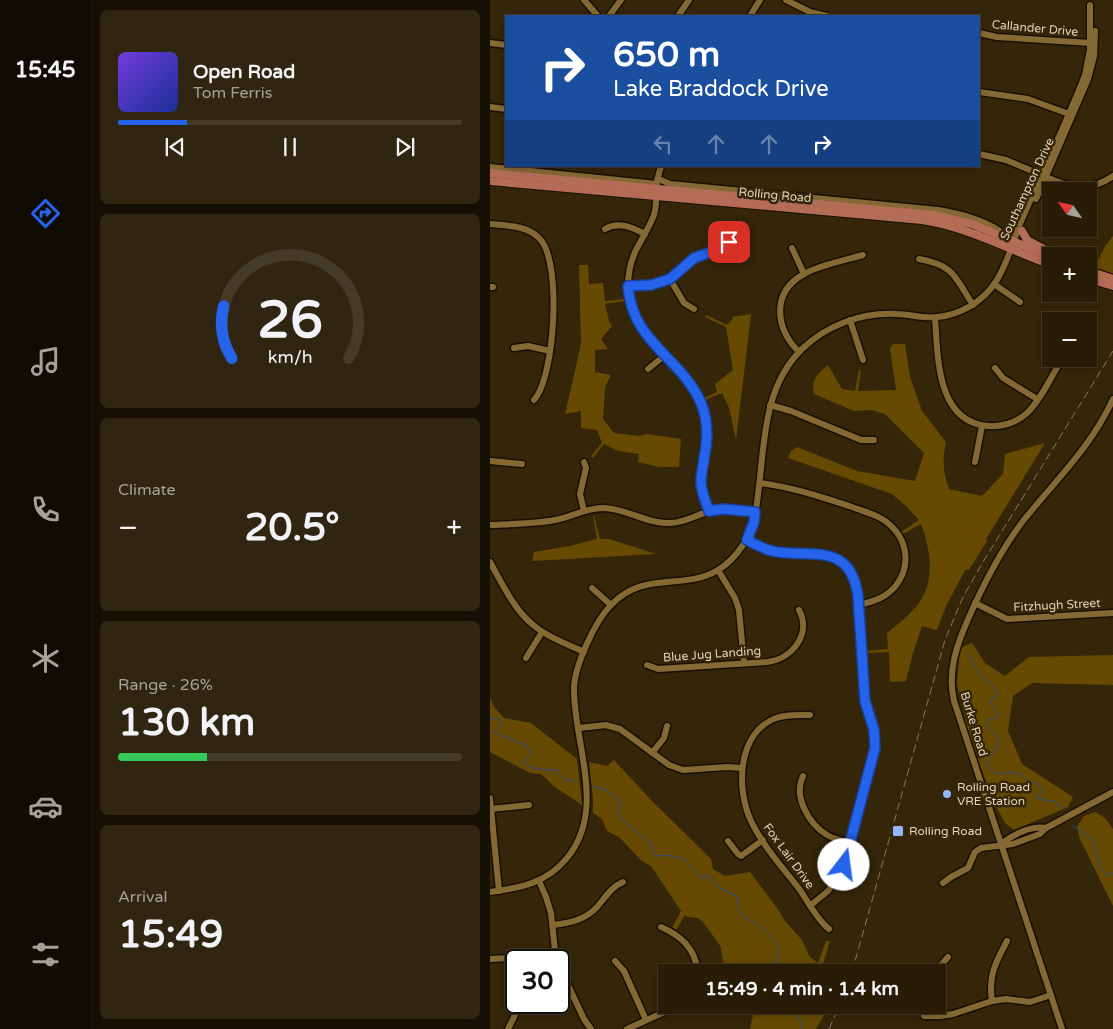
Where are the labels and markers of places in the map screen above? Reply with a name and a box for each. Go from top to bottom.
pin [708,221,750,263]
place label: Rolling Road VRE Station [957,780,1030,808]
marker: Rolling Road VRE Station [941,788,953,800]
marker: Rolling Road [891,824,905,838]
place label: Rolling Road [909,824,982,838]

